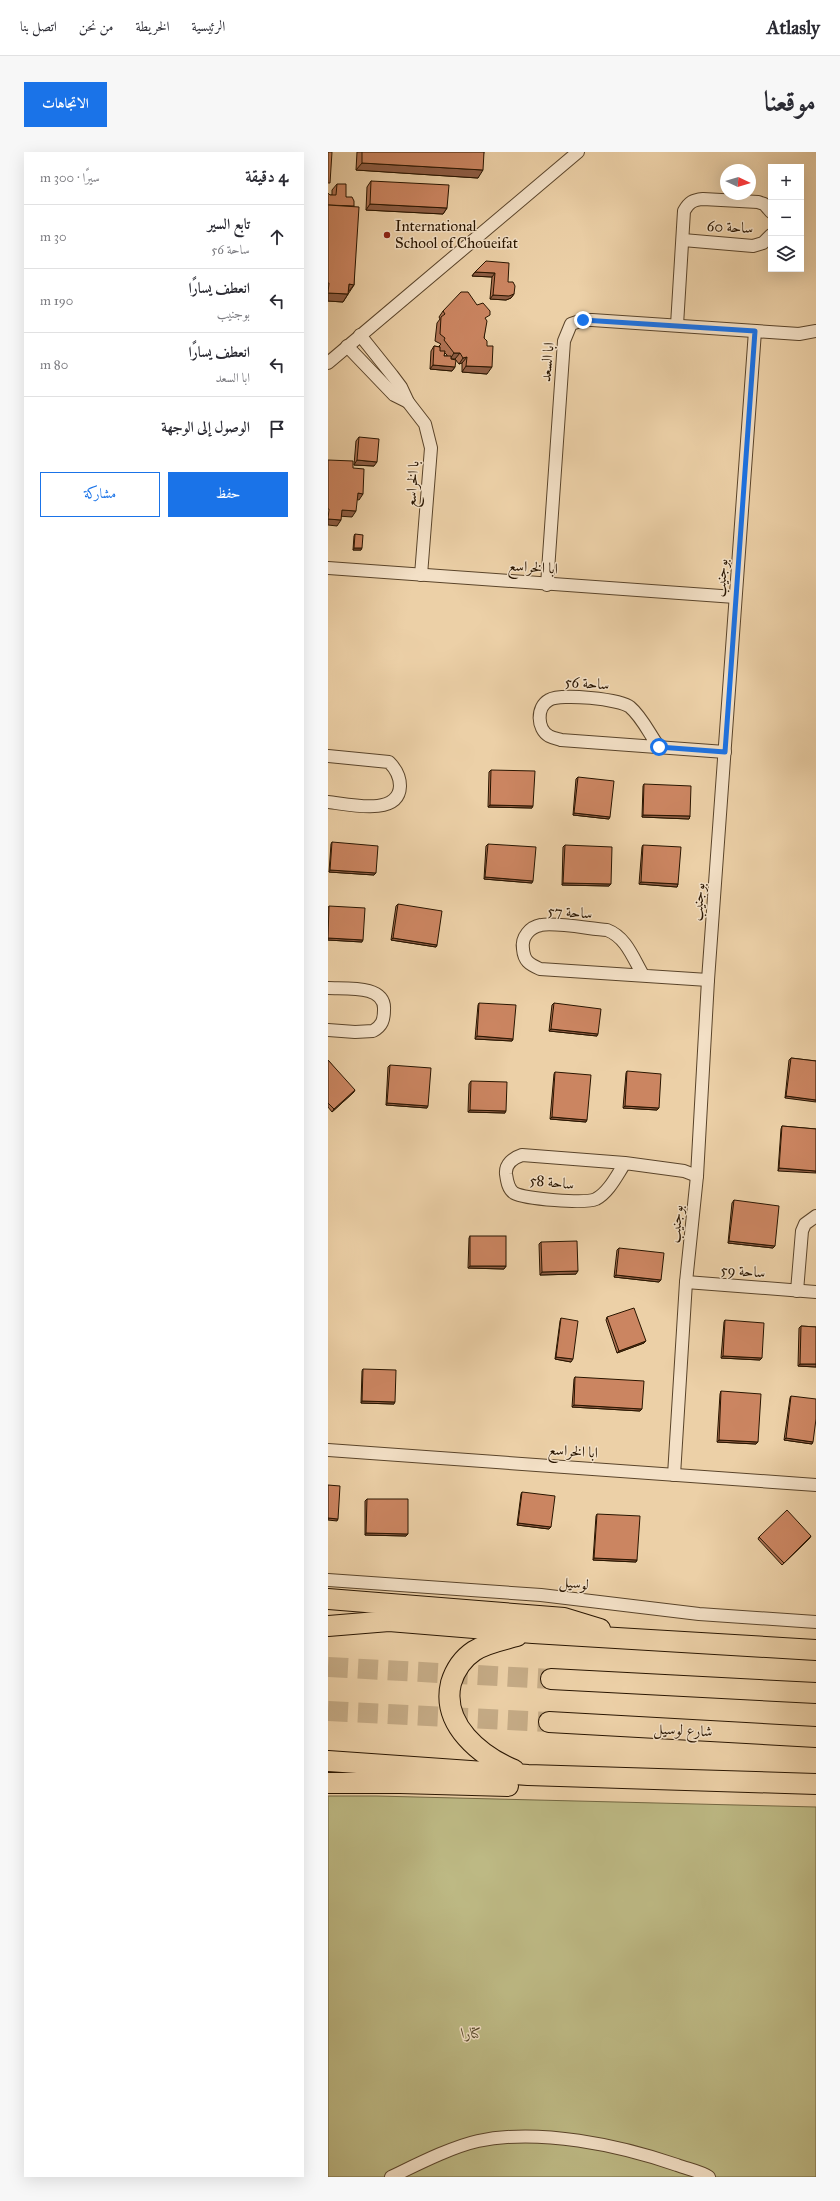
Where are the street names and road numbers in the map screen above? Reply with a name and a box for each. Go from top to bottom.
street label: ساحة 60 [706,217,754,237]
street label: ابا السعد [536,341,558,383]
street label: با الخراسع [401,460,428,508]
street label: ابا الخراسع [507,556,558,583]
street label: بوجنيب [711,558,732,598]
street label: ساحة 56 [564,672,610,694]
street label: بوجنيب [688,882,709,922]
street label: ساحة 57 [547,901,593,923]
street label: ساحة 58 [529,1171,575,1193]
street label: بوجنيب [665,1204,688,1244]
street label: ساحة 59 [720,1260,766,1282]
street label: ابا الخراسع [547,1440,598,1467]
street label: لوسيل [558,1572,590,1596]
street label: شارع لوسيل [653,1719,713,1745]

